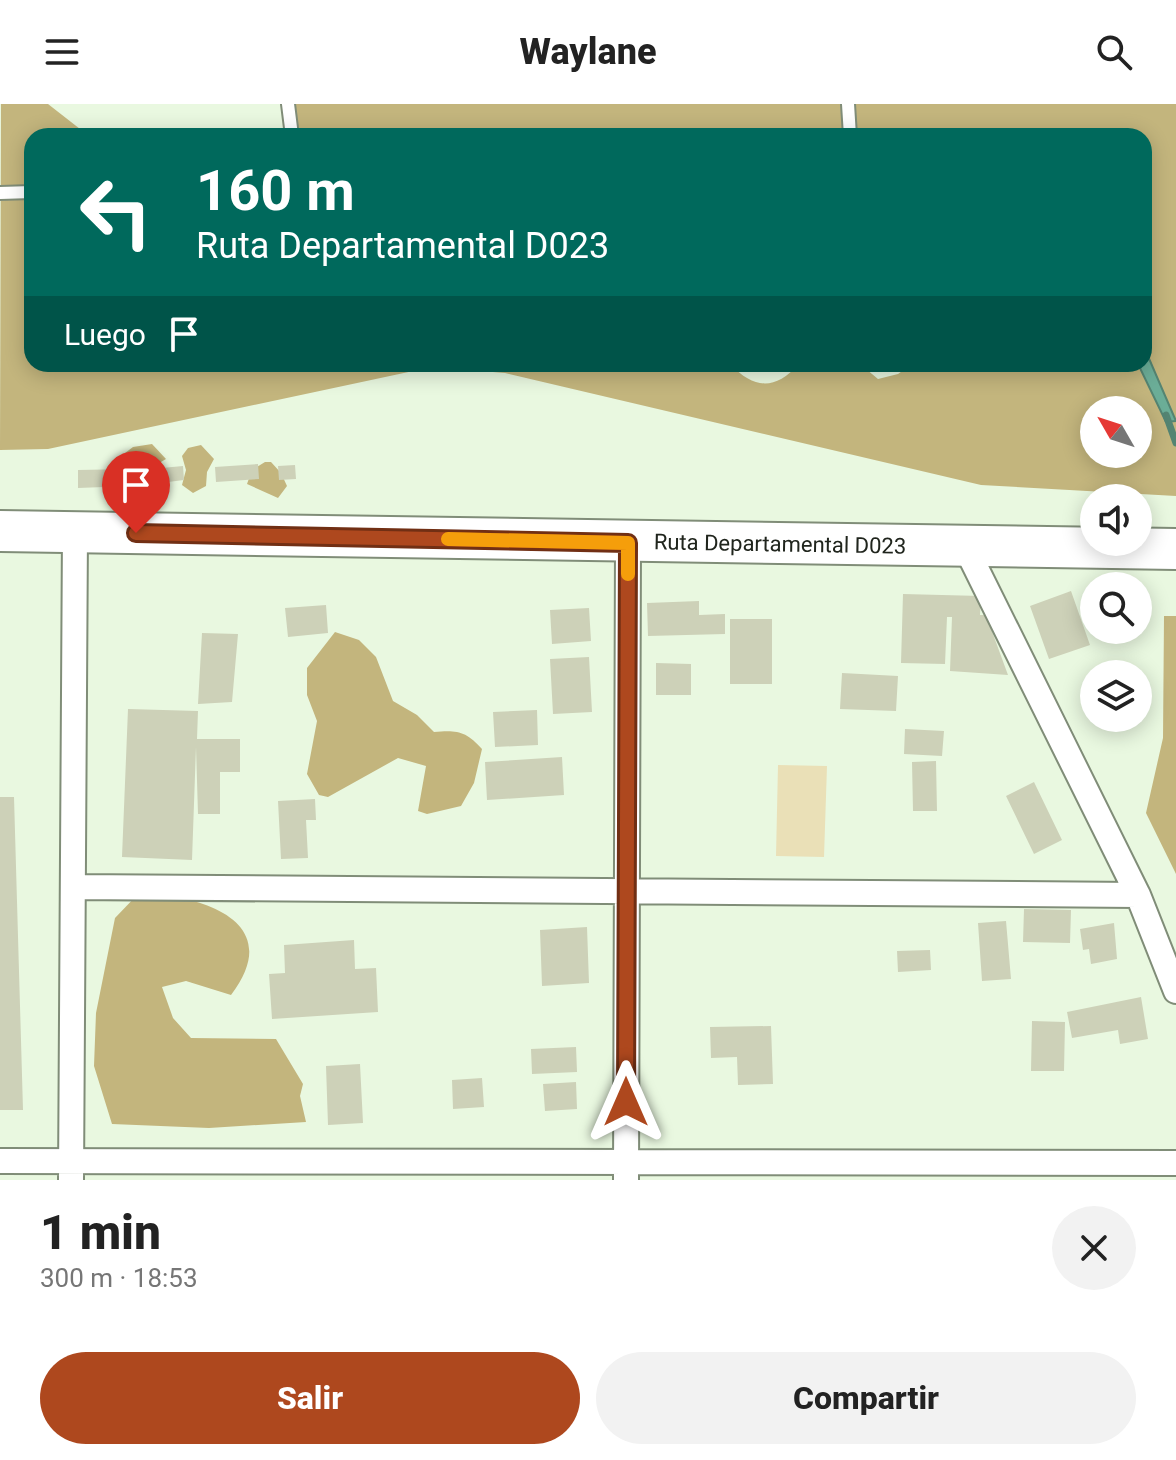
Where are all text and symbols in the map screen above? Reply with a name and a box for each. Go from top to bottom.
icon: menu [40,30,84,74]
icon: search [1092,30,1136,74]
text: Waylane [520,31,656,73]
text: 160 m [196,158,355,224]
icon: left [64,160,168,264]
text: Ruta Departamental D023 [196,225,609,267]
icon: arrive [162,312,206,356]
text: Luego [64,317,146,352]
north arrow [1080,396,1152,468]
map controls [1080,396,1152,732]
pin [102,451,170,533]
icon: arrive [114,463,158,507]
button: sound [1080,484,1152,556]
street label: Ruta Departamental D023 [654,529,906,559]
button: search [1080,572,1152,644]
button: layers [1080,660,1152,732]
position arrow [584,1060,668,1144]
text: 1 min [40,1204,161,1261]
button: close [1052,1206,1136,1290]
text: 300 m · 18:53 [40,1263,198,1293]
button: Salir [40,1352,580,1444]
button: Compartir [596,1352,1136,1444]

